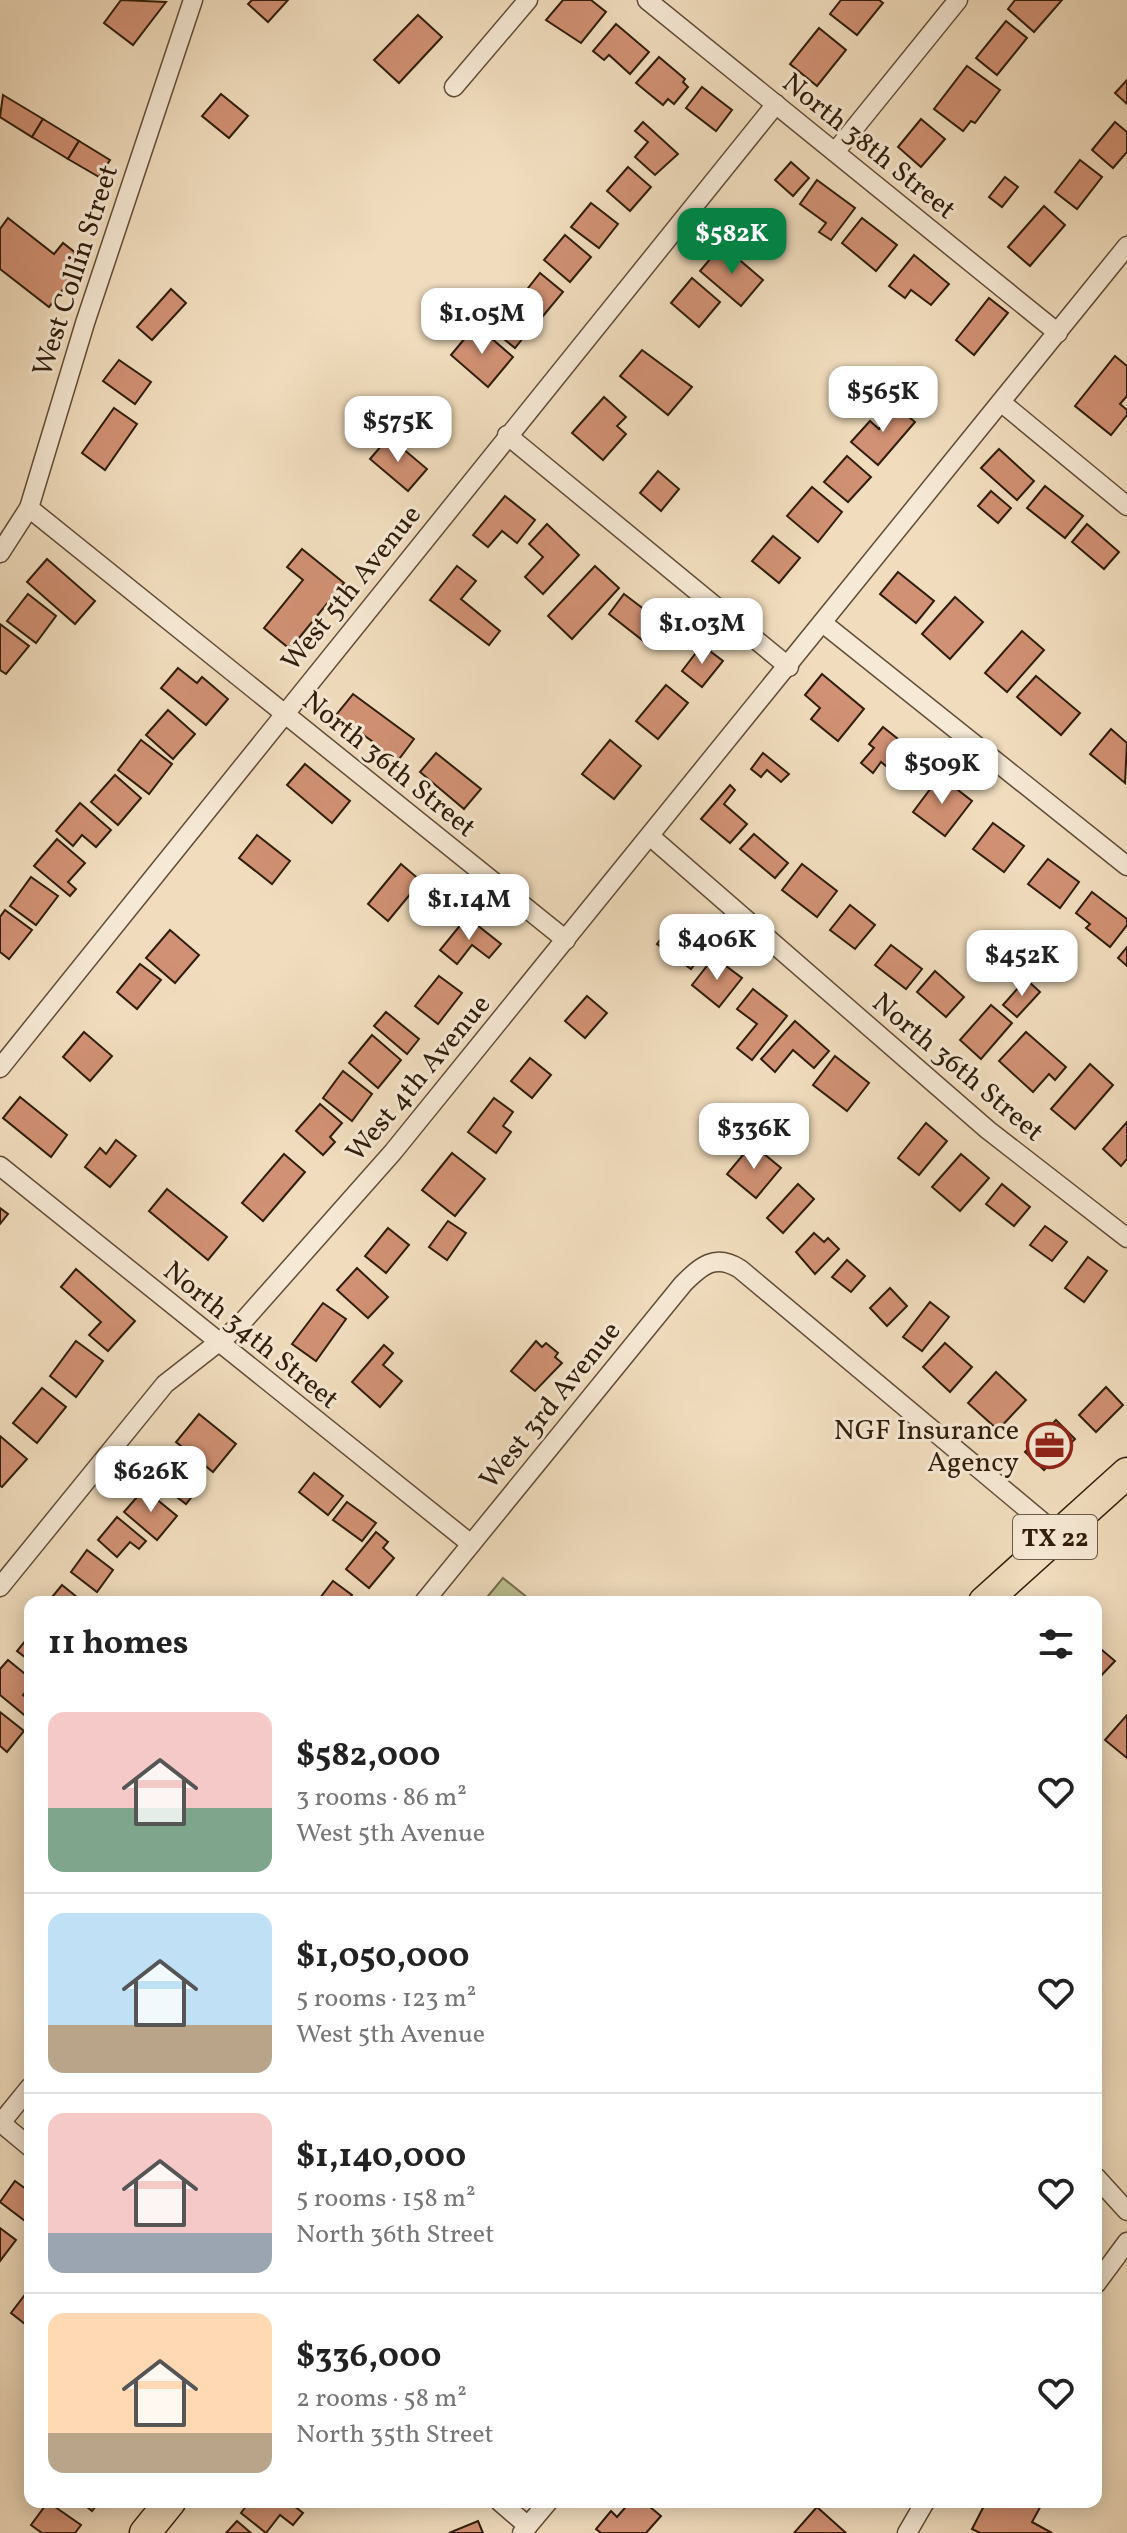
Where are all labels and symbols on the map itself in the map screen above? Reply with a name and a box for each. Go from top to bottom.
street label: North 38th Street [773,65,964,229]
street label: West Collin Street [24,160,129,382]
pin: $582K [676,208,788,276]
pin: $1.05M [417,288,547,356]
pin: $565K [827,366,939,434]
pin: $575K [342,396,454,464]
street label: West 5th Avenue [273,497,431,680]
pin: $1.03M [637,598,767,666]
street label: North 36th Street [293,683,484,847]
pin: $509K [886,738,998,806]
pin: $1.14M [404,874,534,942]
pin: $406K [661,914,773,982]
pin: $452K [966,930,1078,998]
street label: North 36th Street [863,984,1052,1151]
street label: West 4th Avenue [337,987,500,1170]
pin: $336K [698,1103,810,1171]
street label: North 34th Street [154,1253,347,1419]
street label: West 3rd Avenue [471,1313,631,1498]
place label: NGF Insurance Agency [834,1412,1019,1483]
office icon: NGF Insurance Agency [1026,1421,1074,1469]
pin: $626K [95,1446,207,1514]
road number: TX 22 [1013,1515,1097,1559]

